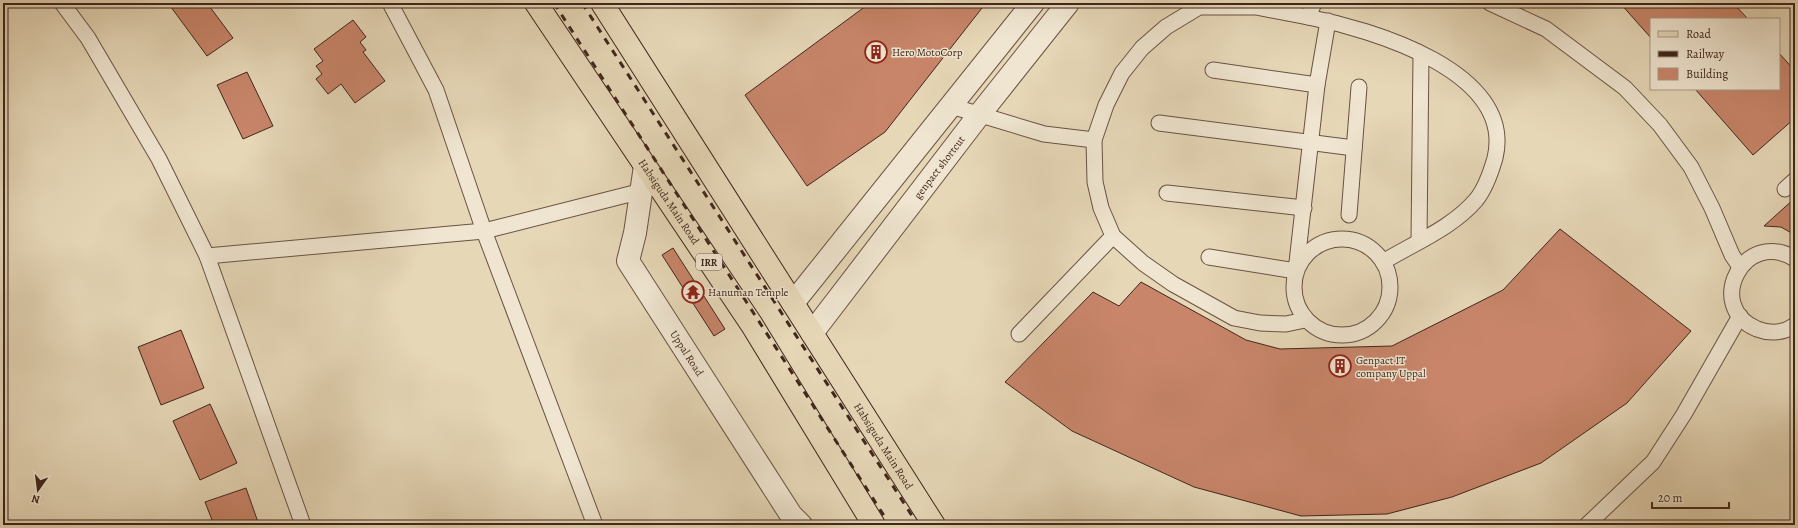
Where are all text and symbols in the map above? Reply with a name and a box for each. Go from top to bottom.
legend [1650,18,1780,90]
text: Road [1686,26,1712,42]
building icon: Hero MotoCorp [863,39,889,65]
place label: Hero MotoCorp [892,45,963,60]
text: Railway [1686,46,1725,62]
text: Building [1686,66,1728,82]
street label: genpact shortcut [910,132,969,202]
street label: Habsiguda Main Road [635,156,703,247]
road number: IRR [696,254,722,270]
temple icon: Hanuman Temple [680,279,706,305]
place label: Hanuman Temple [708,285,789,300]
street label: Uppal Road [666,327,707,379]
building icon: Genpact IT company Uppal [1327,353,1353,379]
place label: Genpact IT company Uppal [1356,353,1426,381]
street label: Habsiguda Main Road [850,400,916,492]
north arrow [18,470,58,510]
scale bar [1652,484,1729,510]
text: 20 m [1658,490,1682,506]
text: N [30,491,41,507]

